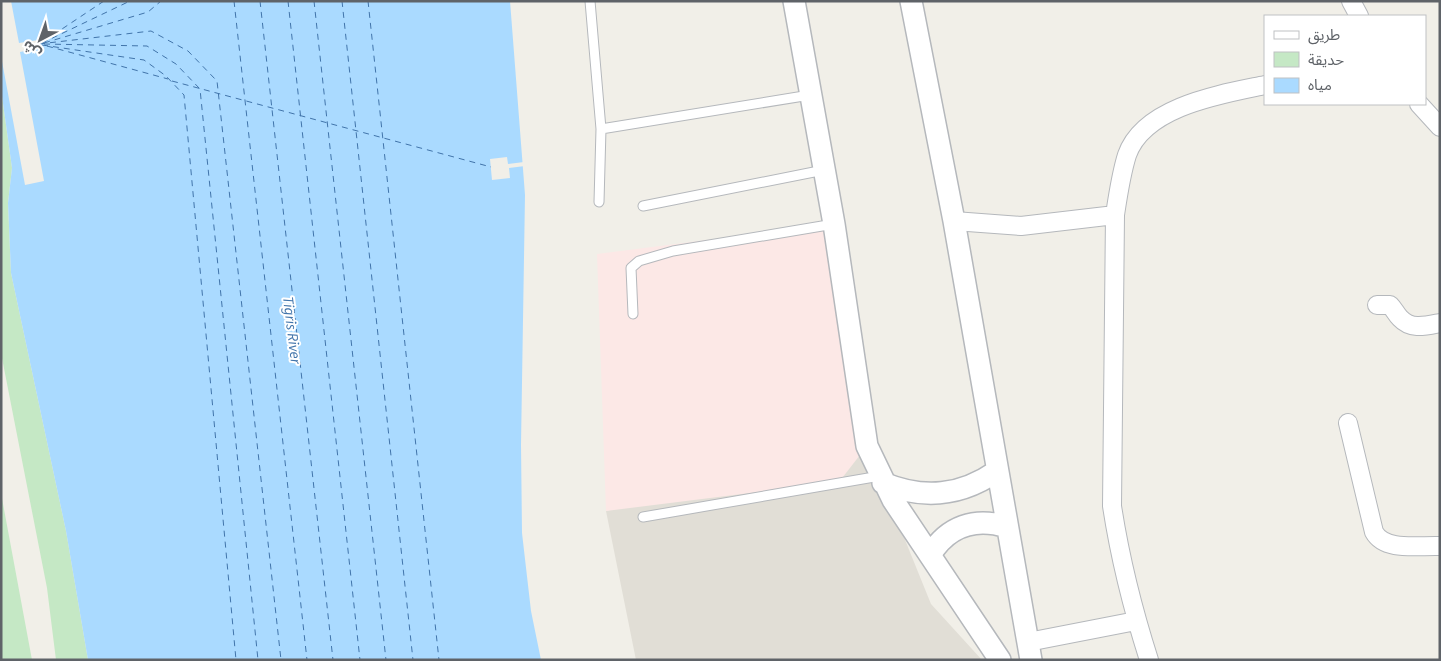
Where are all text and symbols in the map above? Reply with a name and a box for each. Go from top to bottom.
north arrow [15,15,65,65]
legend [1264,15,1426,105]
text: طريق [1308,25,1340,46]
text: ش [18,35,46,63]
text: حديقة [1308,50,1344,71]
text: مياه [1308,75,1332,96]
water label: Tigris River [277,295,306,366]

